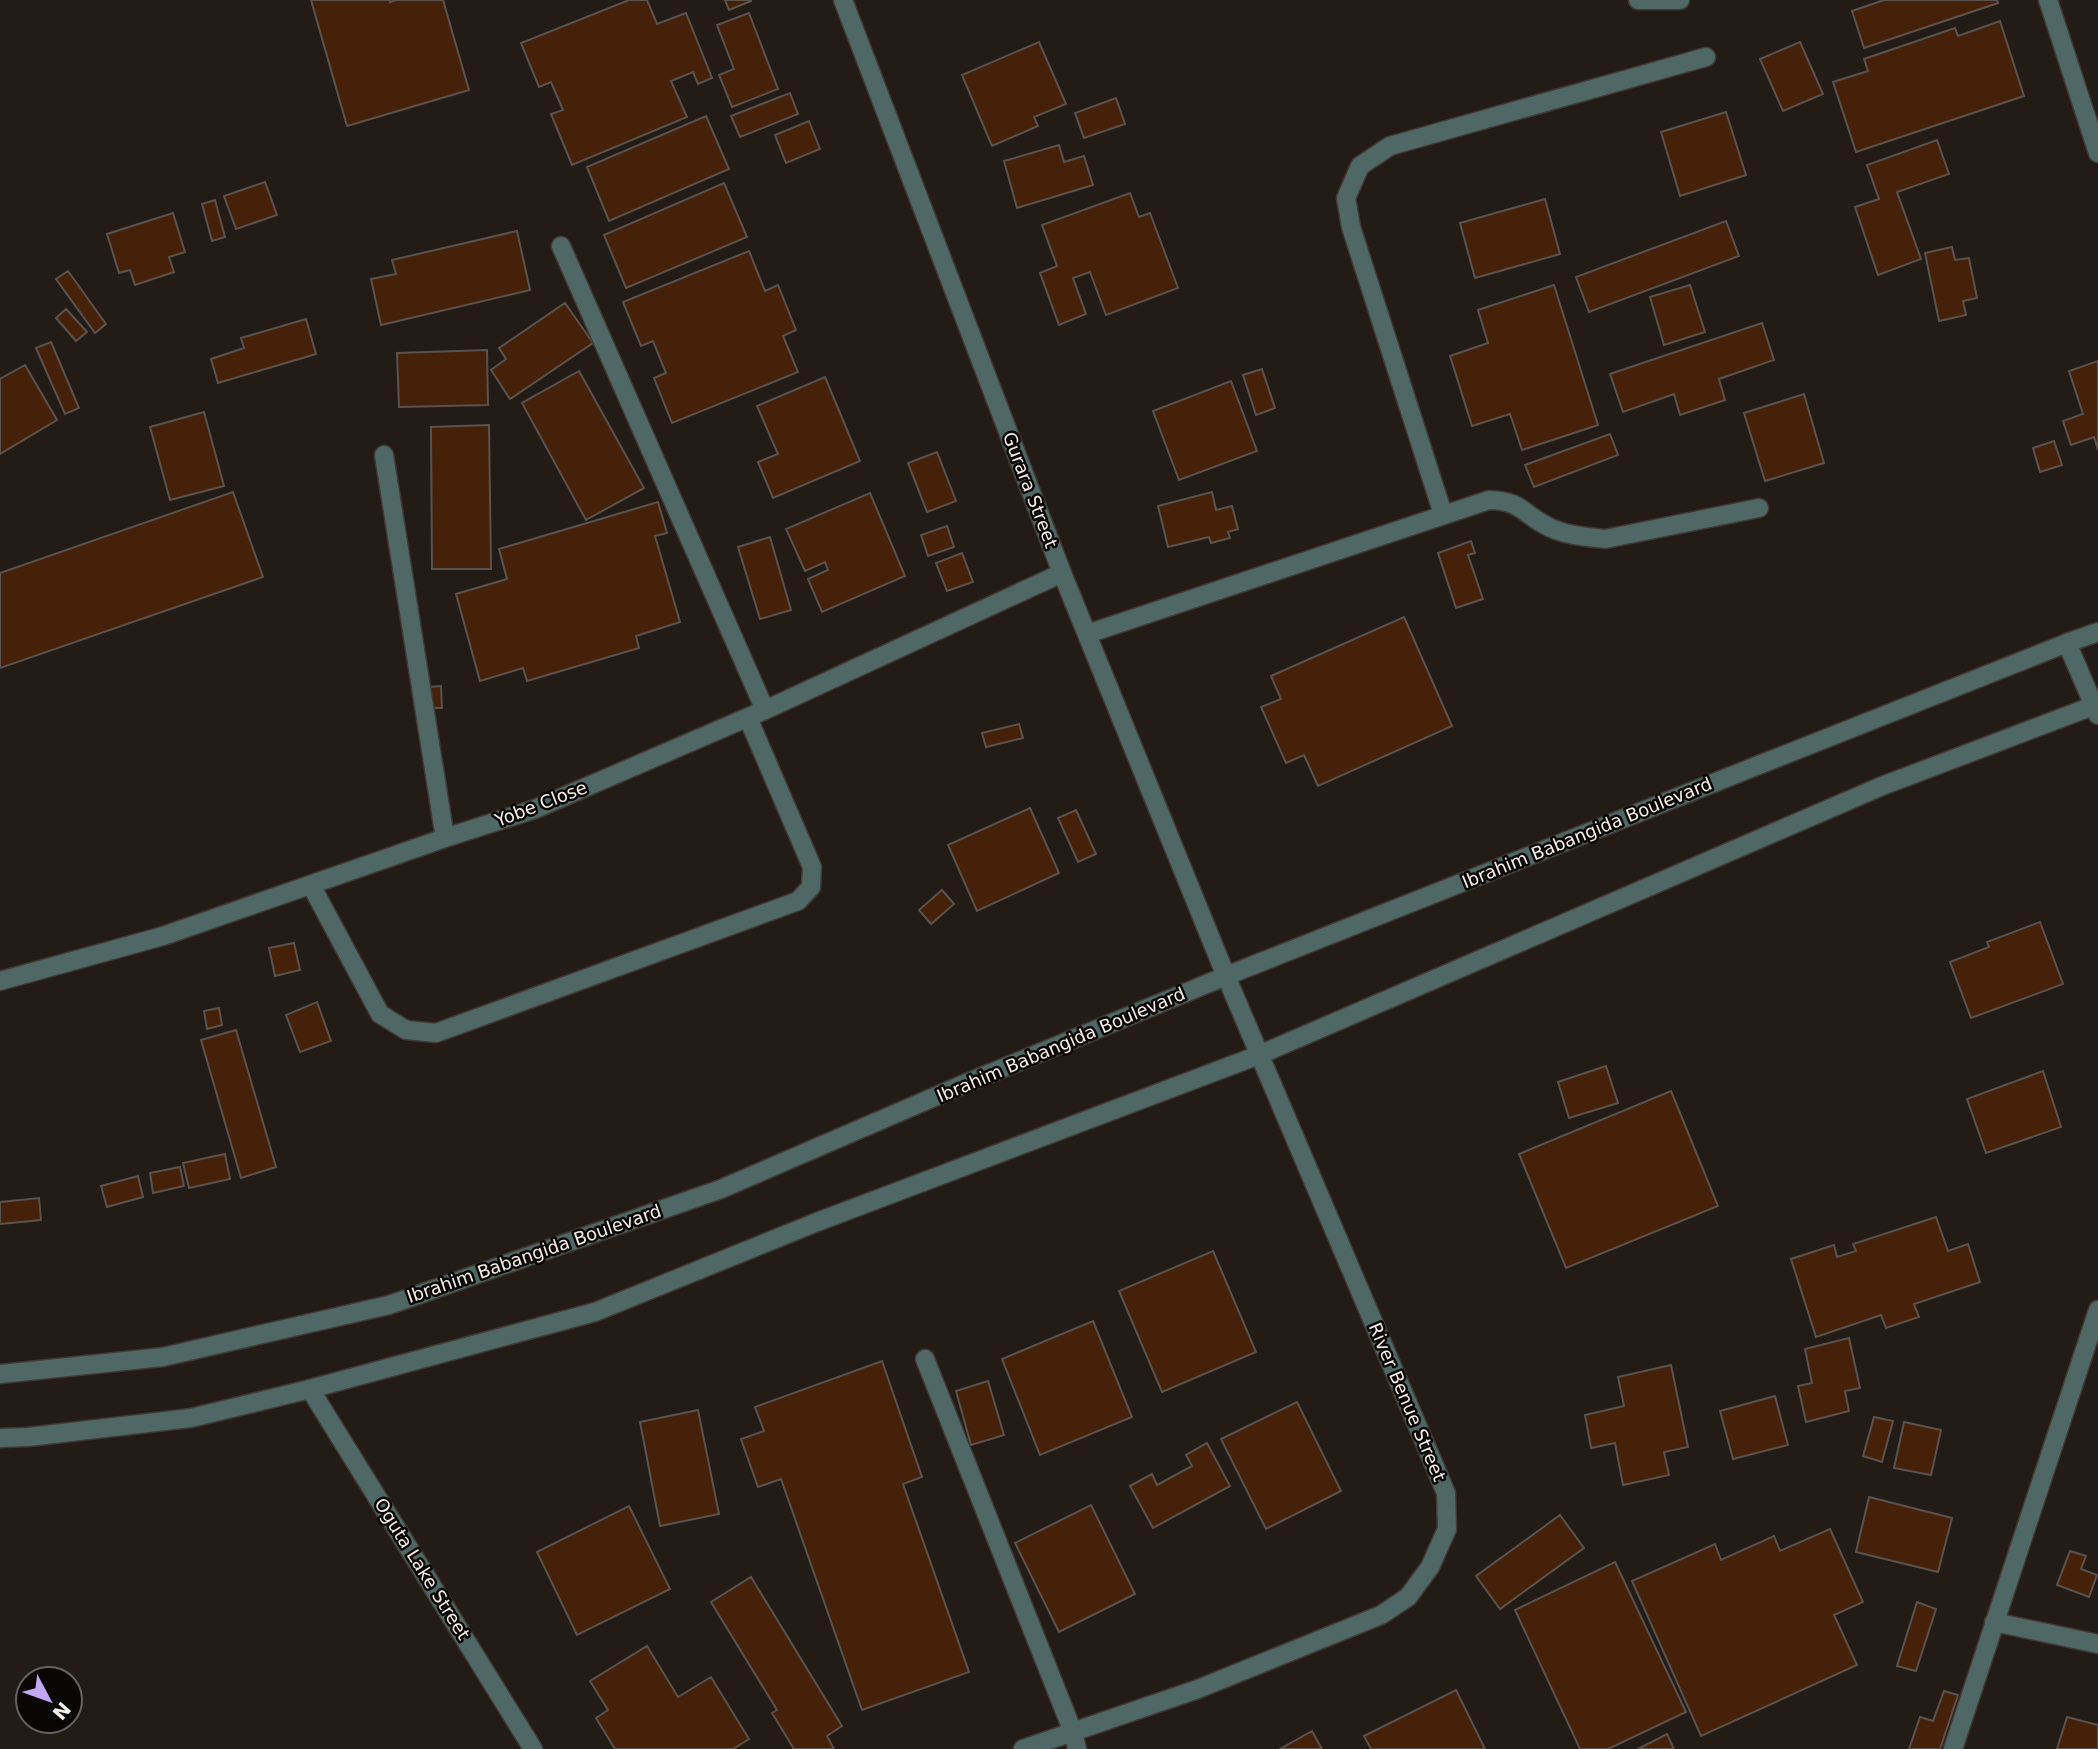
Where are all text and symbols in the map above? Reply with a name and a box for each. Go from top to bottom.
street label: Gurara Street [999,429,1062,551]
street label: Ibrahim Babangida Boulevard [1459,773,1715,892]
street label: Yobe Close [491,776,590,831]
street label: Ibrahim Babangida Boulevard [933,983,1188,1107]
street label: Ibrahim Babangida Boulevard [404,1200,664,1307]
street label: River Benue Street [1365,1319,1450,1484]
street label: Oguta Lake Street [370,1494,475,1643]
north arrow [14,1665,84,1735]
text: N [48,1698,75,1724]

